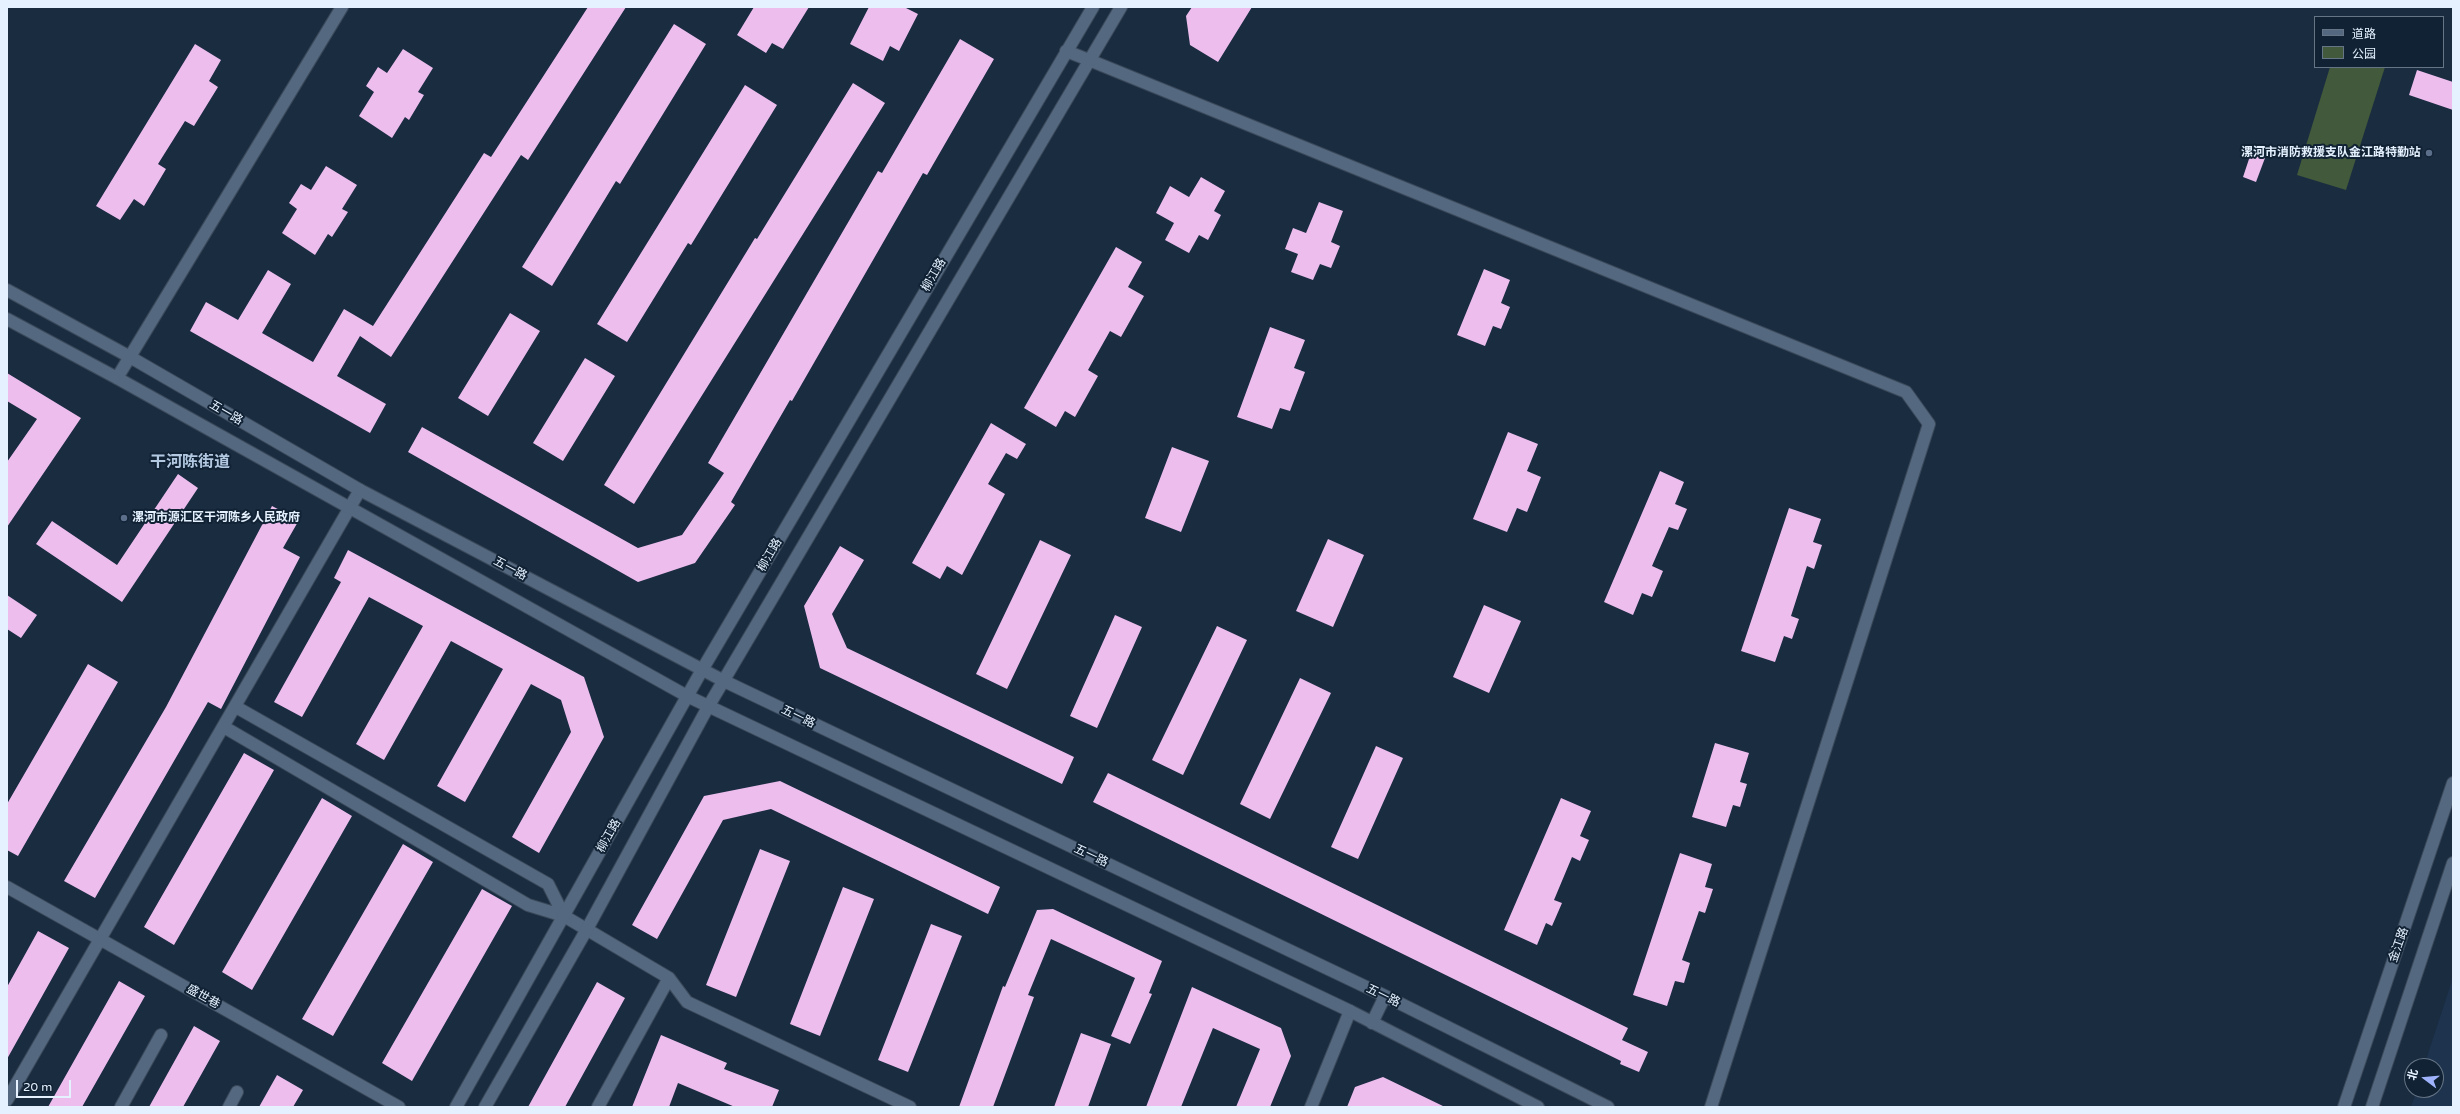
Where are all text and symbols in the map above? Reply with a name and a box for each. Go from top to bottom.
legend [2314,16,2444,68]
text: 道路 [2352,27,2376,41]
text: 公园 [2352,47,2376,61]
place label: 漯河市消防救援支队金江路特勤站 [2241,146,2421,160]
marker: 漯河市消防救援支队金江路特勤站 [2424,148,2434,158]
street label: 柳江路 [919,256,949,294]
street label: 五一路 [207,398,245,428]
district label: 干河陈街道 [150,453,230,473]
place label: 漯河市源汇区干河陈乡人民政府 [132,511,300,525]
marker: 漯河市源汇区干河陈乡人民政府 [119,513,129,523]
street label: 柳江路 [755,536,785,574]
street label: 五一路 [491,554,529,584]
street label: 五一路 [779,703,817,731]
street label: 柳江路 [594,817,624,855]
street label: 五一路 [1072,842,1110,870]
street label: 金江路 [2386,926,2412,964]
street label: 盛世巷 [184,982,222,1012]
street label: 五一路 [1364,982,1402,1010]
north arrow [2404,1058,2444,1098]
text: 北 [2405,1068,2421,1082]
scale bar [18,1072,73,1098]
text: 20 m [23,1080,52,1094]

